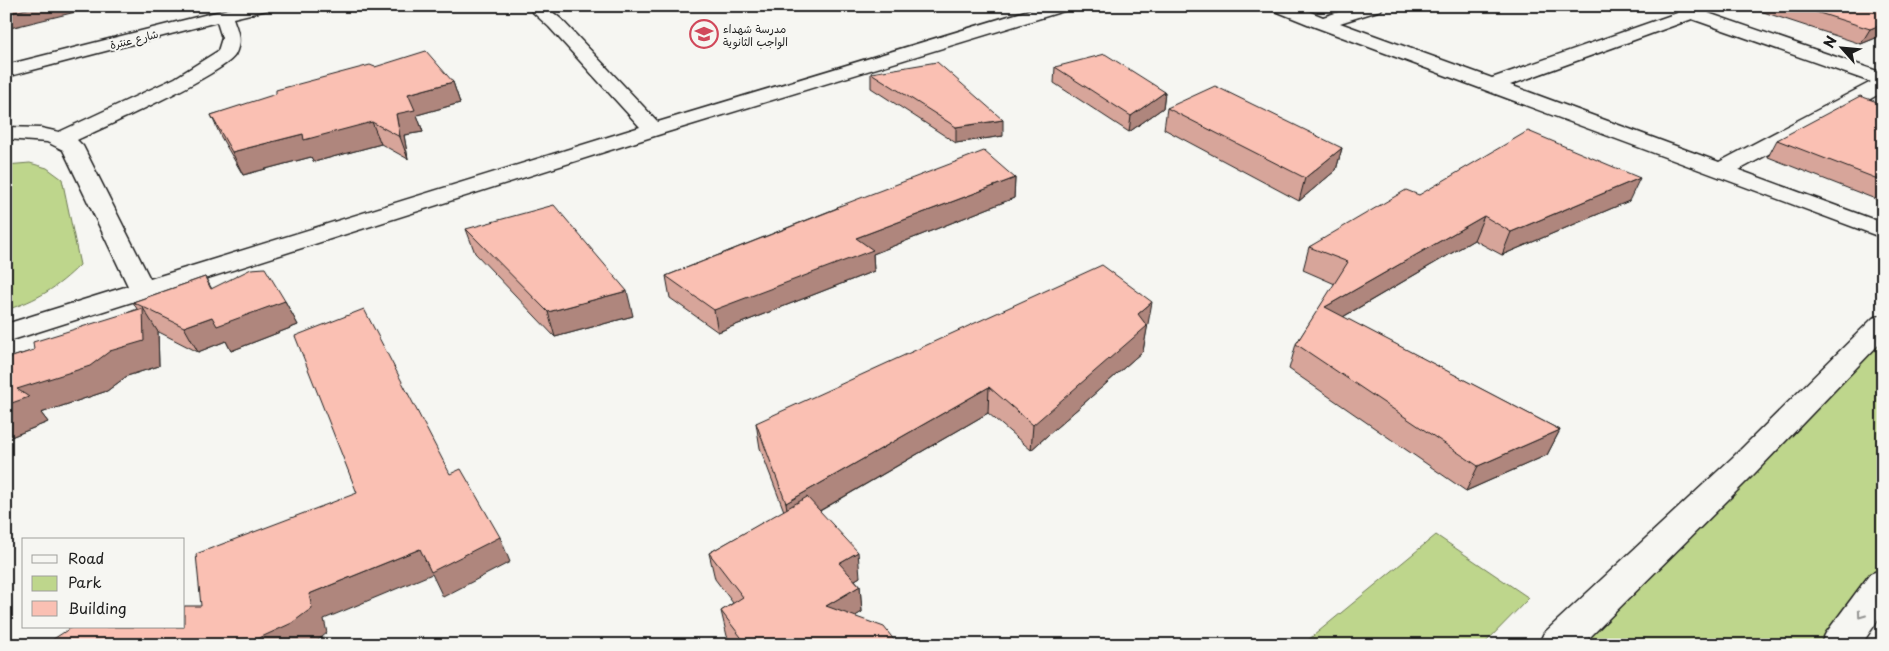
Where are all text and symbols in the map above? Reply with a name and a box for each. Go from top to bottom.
school or university icon: مدرسة شهداء الواجب الثانوية [689,19,719,49]
place label: مدرسة شهداء الواجب الثانوية [723,20,788,50]
north arrow [1816,22,1866,72]
street label: شارع عنترة [108,25,160,54]
text: N [1818,32,1842,52]
legend [22,538,185,628]
text: Road [68,546,104,569]
text: Park [68,570,102,593]
text: Building [68,596,127,619]
one-way arrow [1858,609,1867,618]

